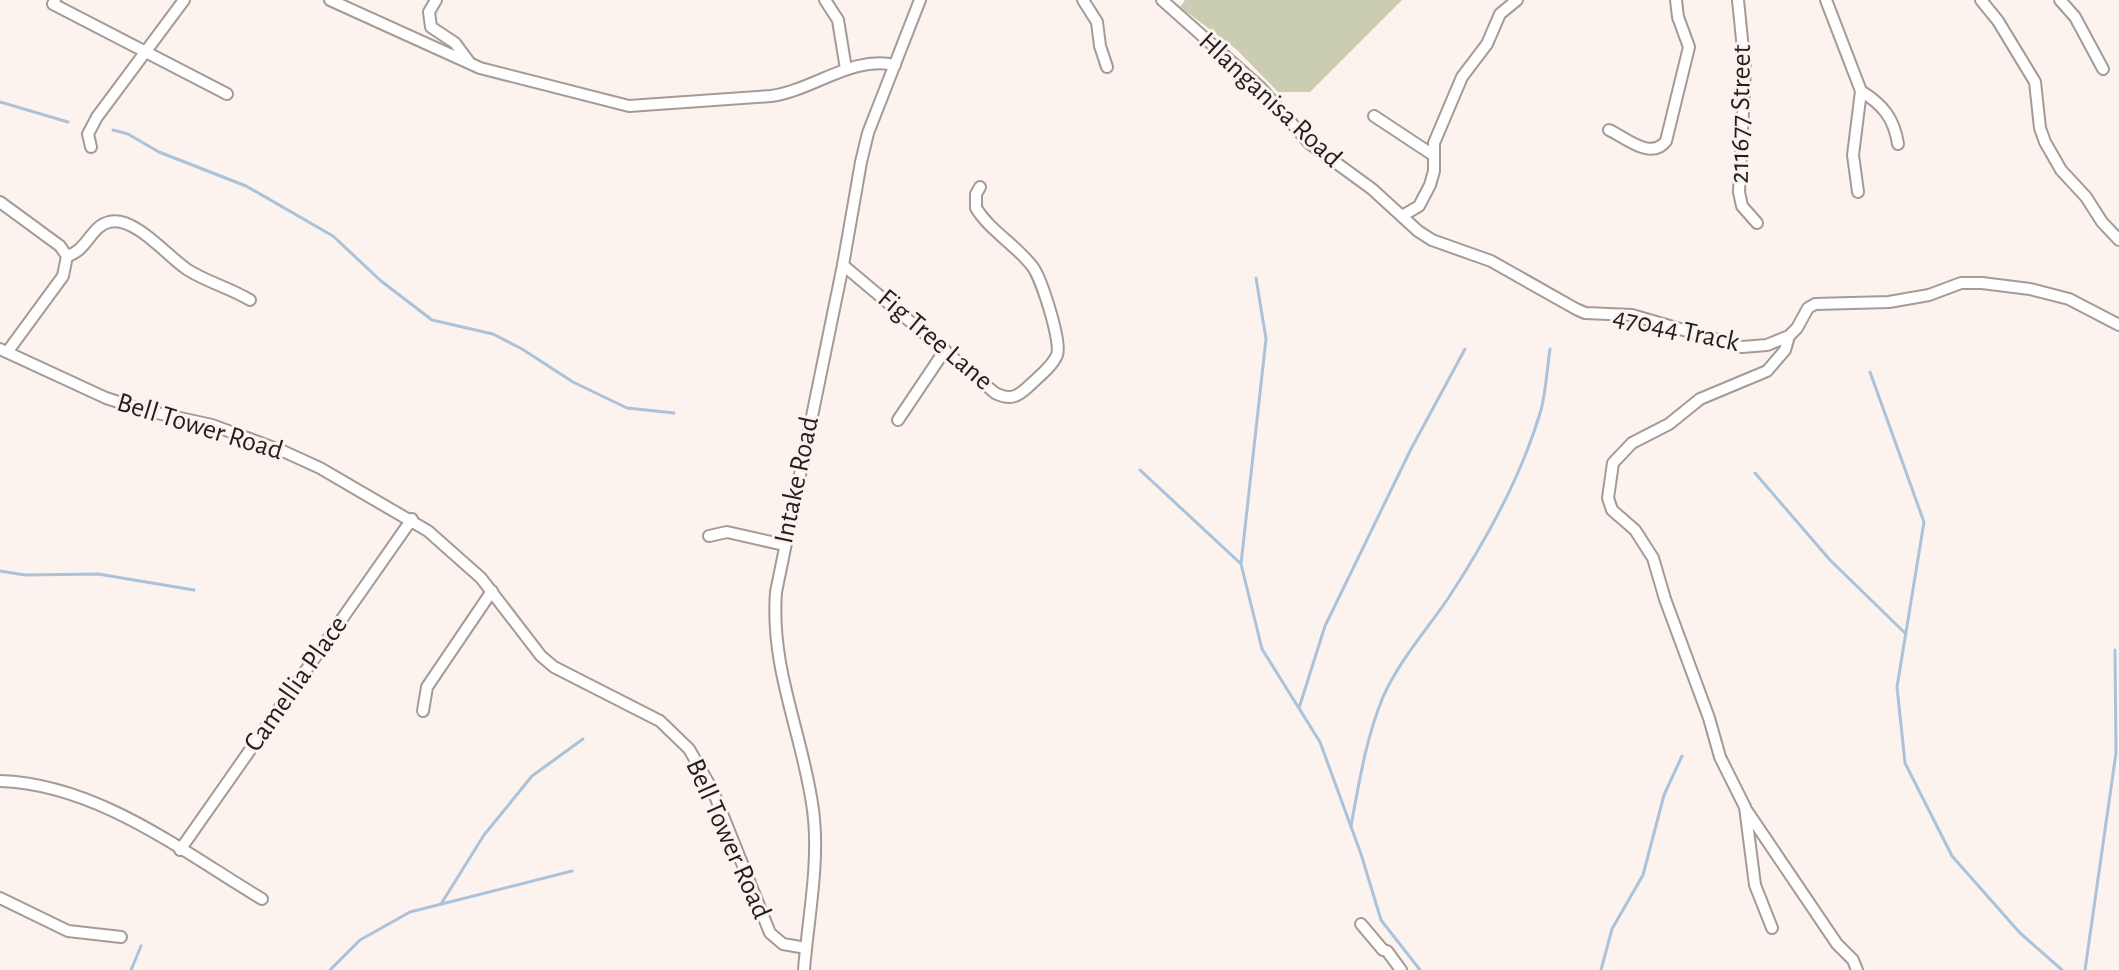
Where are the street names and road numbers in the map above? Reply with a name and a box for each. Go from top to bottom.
street label: Hlanganisa Road [1193,27,1347,173]
street label: 211677 Street [1726,44,1756,184]
street label: Fig Tree Lane [872,284,998,396]
street label: 47044 Track [1610,303,1742,357]
street label: Bell Tower Road [114,388,286,466]
street label: Intake Road [770,414,824,546]
street label: Camellia Place [239,611,353,757]
street label: Bell Tower Road [680,755,776,923]

